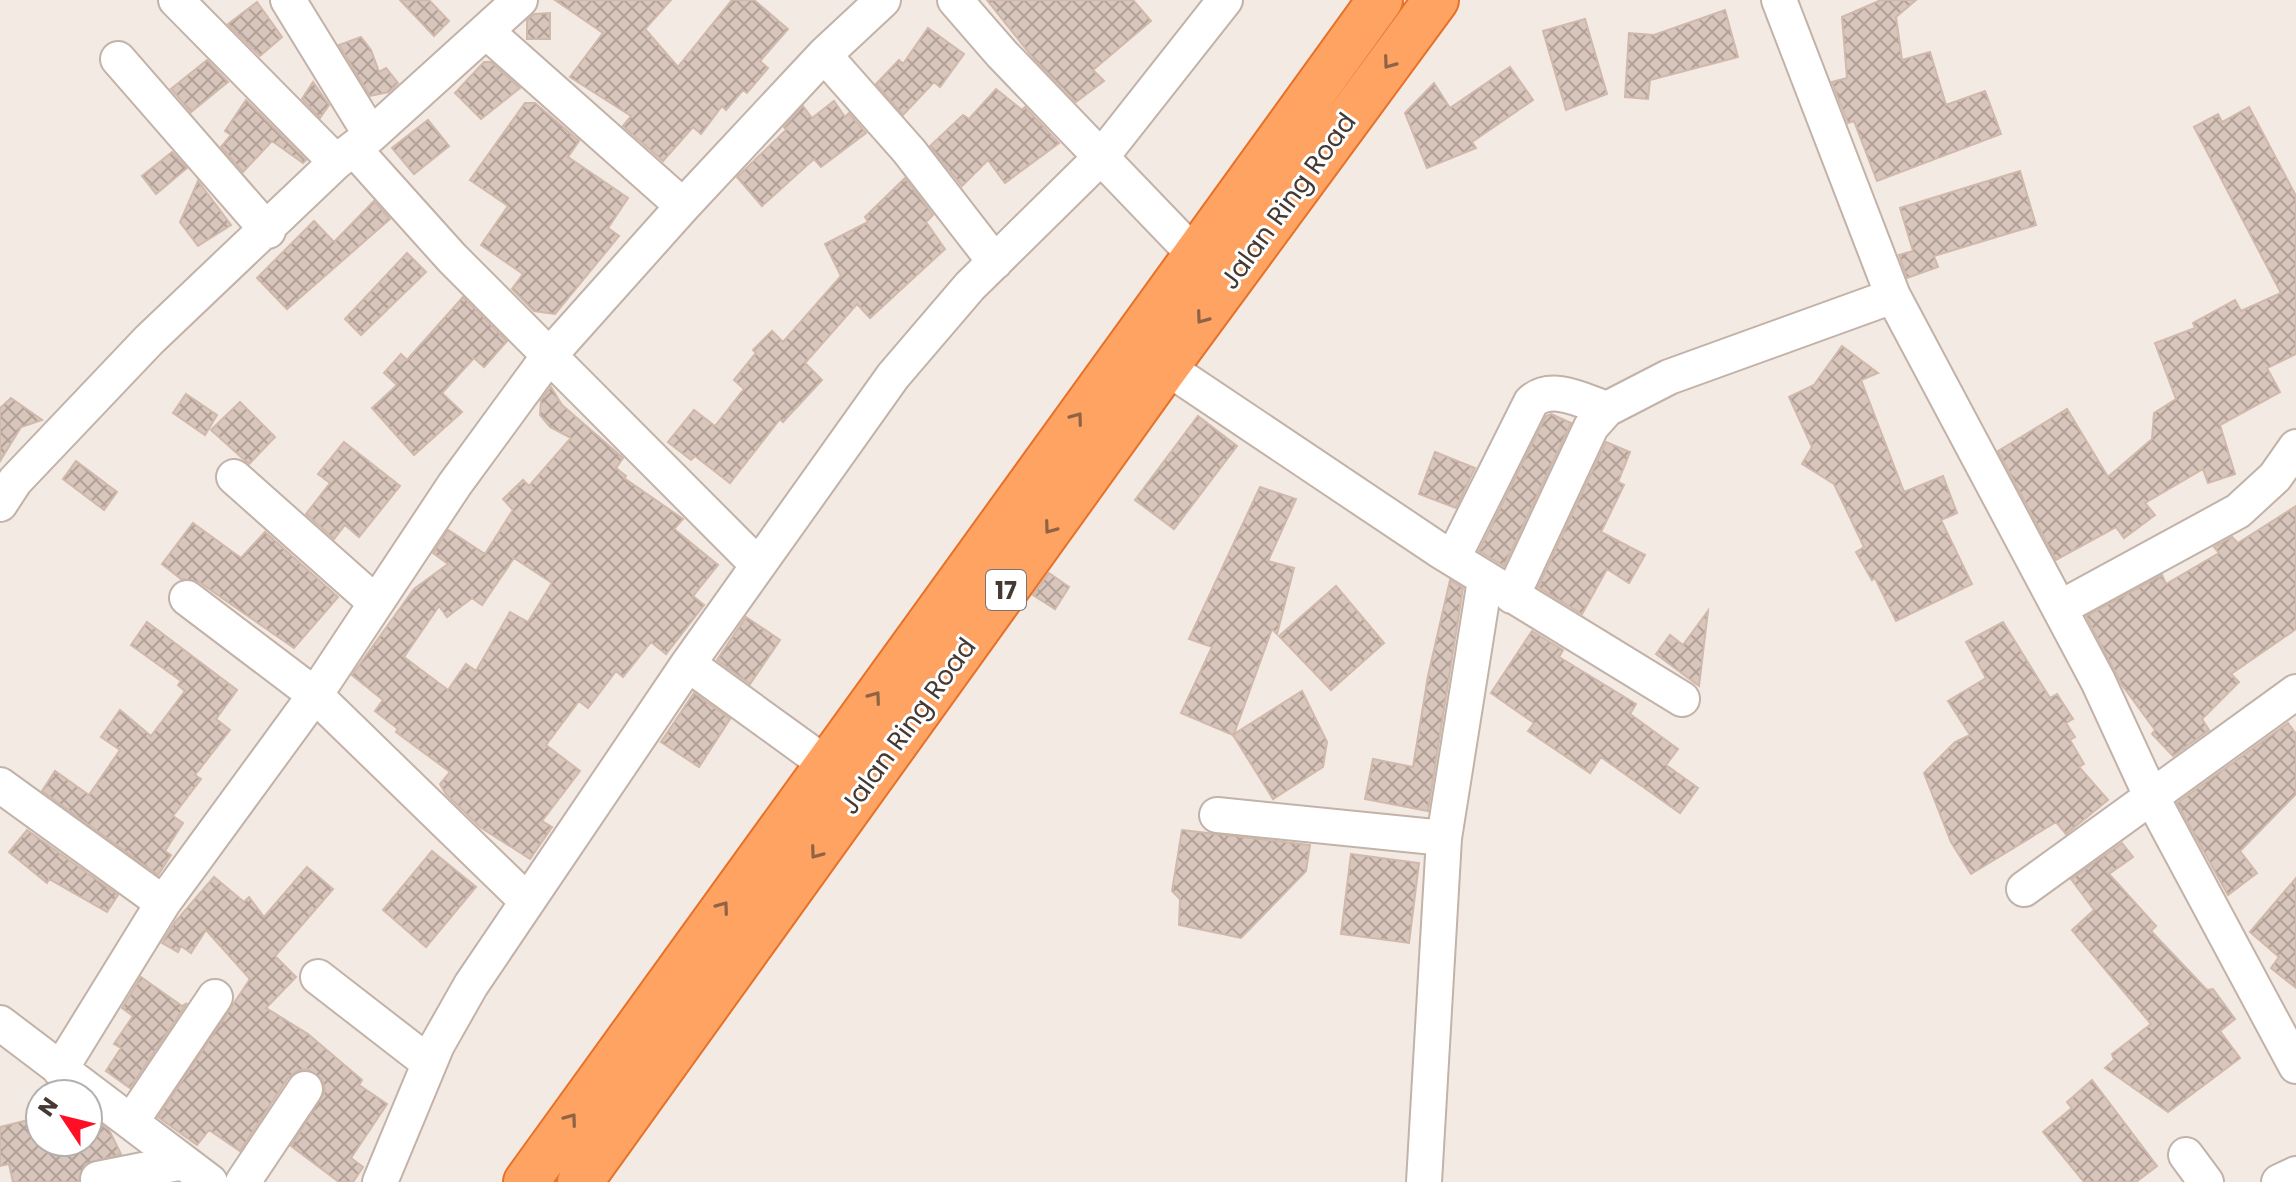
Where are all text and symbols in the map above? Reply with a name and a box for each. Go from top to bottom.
one-way arrow [1385,54,1399,69]
street label: Jalan Ring Road [1212,106,1364,296]
one-way arrow [1198,309,1212,323]
one-way arrow [1067,413,1082,427]
one-way arrow [1045,520,1060,534]
road number: 17 [986,570,1026,610]
street label: Jalan Ring Road [832,631,984,821]
one-way arrow [866,691,880,705]
one-way arrow [811,844,826,859]
one-way arrow [713,902,728,916]
north arrow [24,1078,104,1158]
text: N [31,1091,65,1122]
one-way arrow [561,1113,576,1127]

